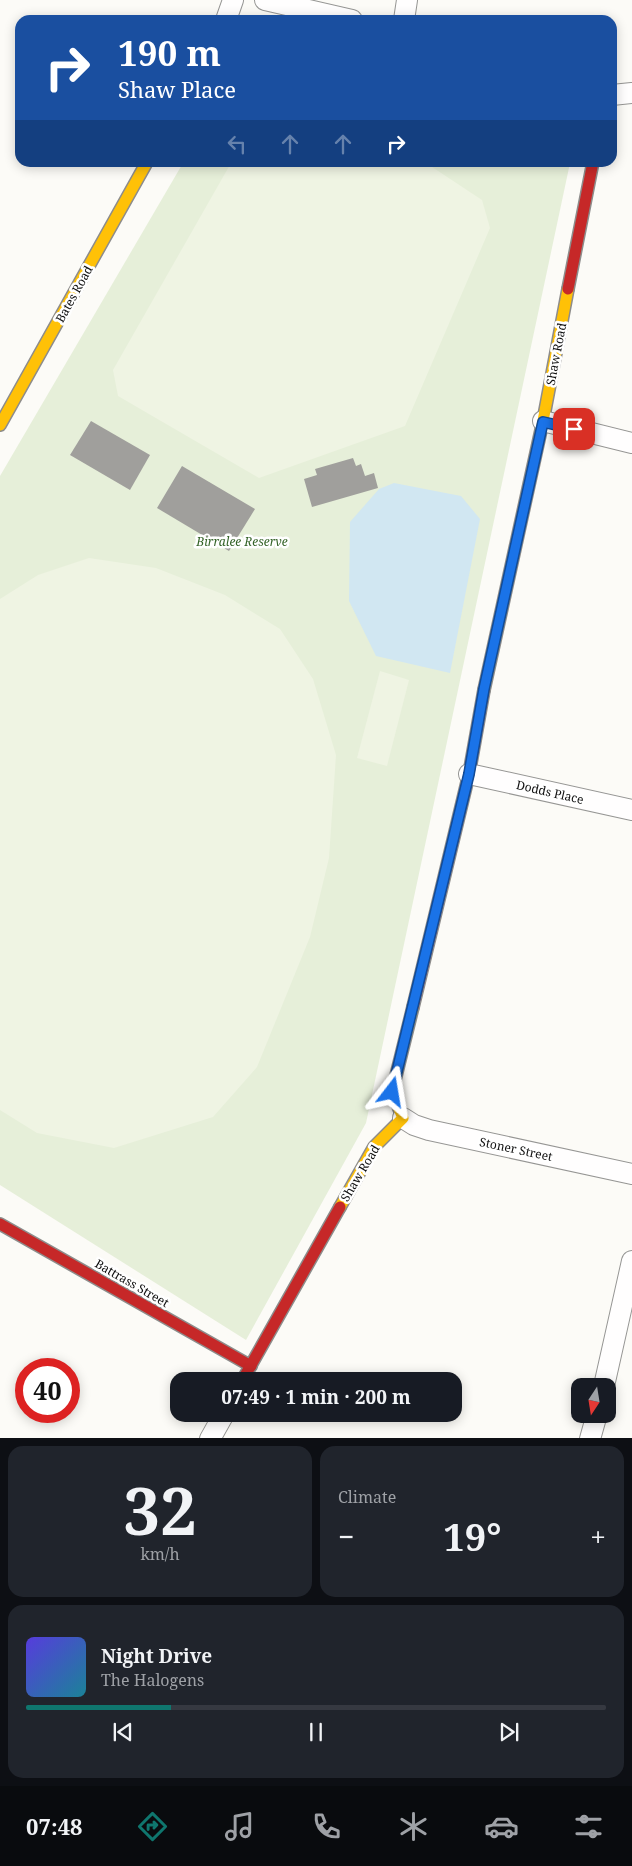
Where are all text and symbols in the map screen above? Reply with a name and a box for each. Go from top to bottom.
text: 190 m [118,29,221,76]
icon: right [35,35,100,100]
text: Shaw Place [118,74,236,104]
icon: left [223,130,251,158]
icon: ahead [276,130,304,158]
icon: ahead [329,130,357,158]
icon: right [382,130,410,158]
street label: Bates Road [51,262,97,326]
street label: Shaw Road [542,321,571,387]
pin [553,408,595,450]
icon: arrive [560,415,588,443]
park label: Birralee Reserve [195,533,288,550]
street label: Dodds Place [514,776,586,808]
position arrow [365,1065,417,1117]
street label: Stoner Street [478,1133,554,1165]
street label: Shaw Road [336,1141,384,1205]
street label: Battrass Street [92,1255,172,1311]
speed limit sign: 40 [15,1358,80,1423]
north arrow [571,1378,616,1422]
map controls [571,1378,616,1423]
text: 07:49 · 1 min · 200 m [221,1384,411,1410]
text: 32 [123,1466,197,1554]
text: Climate [338,1486,396,1508]
text: 19° [443,1510,501,1562]
text: − [338,1517,354,1555]
text: + [590,1517,606,1555]
text: km/h [140,1543,180,1565]
text: Night Drive [101,1643,212,1669]
text: The Halogens [101,1669,204,1691]
icon: previous [109,1718,137,1746]
icon: pause [302,1718,330,1746]
icon: next [495,1718,523,1746]
icon: directions [135,1809,170,1844]
icon: music [222,1809,257,1844]
icon: phone [309,1809,344,1844]
icon: climate [396,1809,431,1844]
icon: car [484,1809,519,1844]
icon: filters [571,1809,606,1844]
text: 07:48 [26,1811,83,1841]

